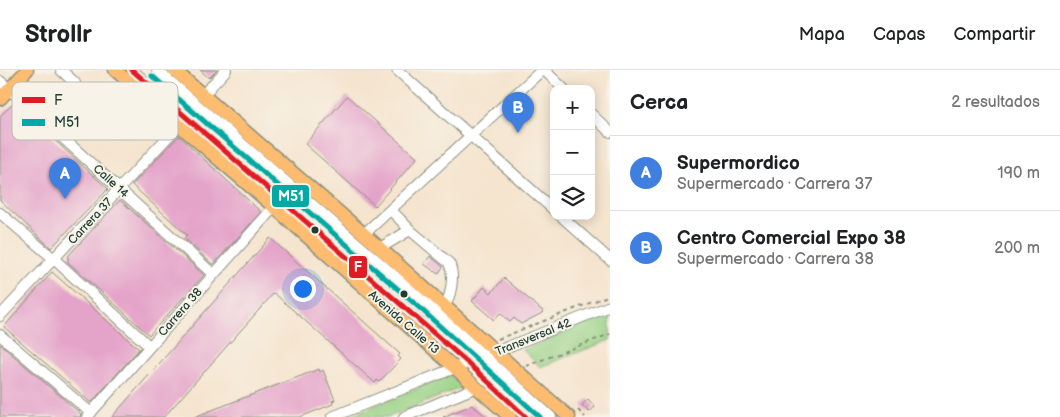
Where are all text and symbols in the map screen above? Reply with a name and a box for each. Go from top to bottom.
text: Strollr [25,20,92,49]
text: Mapa [799,24,845,45]
text: Capas [873,24,926,45]
text: Compartir [954,24,1035,45]
legend [12,82,178,140]
map controls [550,85,595,220]
button: + [550,85,595,130]
text: Cerca [630,90,688,115]
text: F [54,92,63,109]
pin: B [502,92,534,133]
text: 2 resultados [951,93,1040,112]
text: M51 [54,114,80,131]
button: − [550,130,595,175]
text: Supermordico [677,152,800,175]
pin: A [49,158,81,199]
street label: Calle 14 [90,161,132,202]
text: A [641,164,651,183]
text: 190 m [998,164,1040,183]
button: layers [550,175,595,220]
text: Supermercado · Carrera 37 [677,175,872,194]
line badge: M51 [271,184,310,208]
text: M51 [278,188,304,205]
street label: Carrera 37 [65,195,116,248]
unlabelled marker [310,225,320,235]
text: Centro Comercial Expo 38 [677,227,906,250]
text: B [640,239,652,258]
text: 200 m [994,239,1040,258]
text: Supermercado · Carrera 38 [677,250,874,269]
line badge: F [348,255,368,279]
text: F [354,259,363,276]
your location [290,276,316,302]
street label: Carrera 38 [155,285,206,340]
street label: Avenida Calle 13 [365,287,442,357]
unlabelled marker [399,289,409,299]
street label: Transversal 42 [493,315,573,359]

